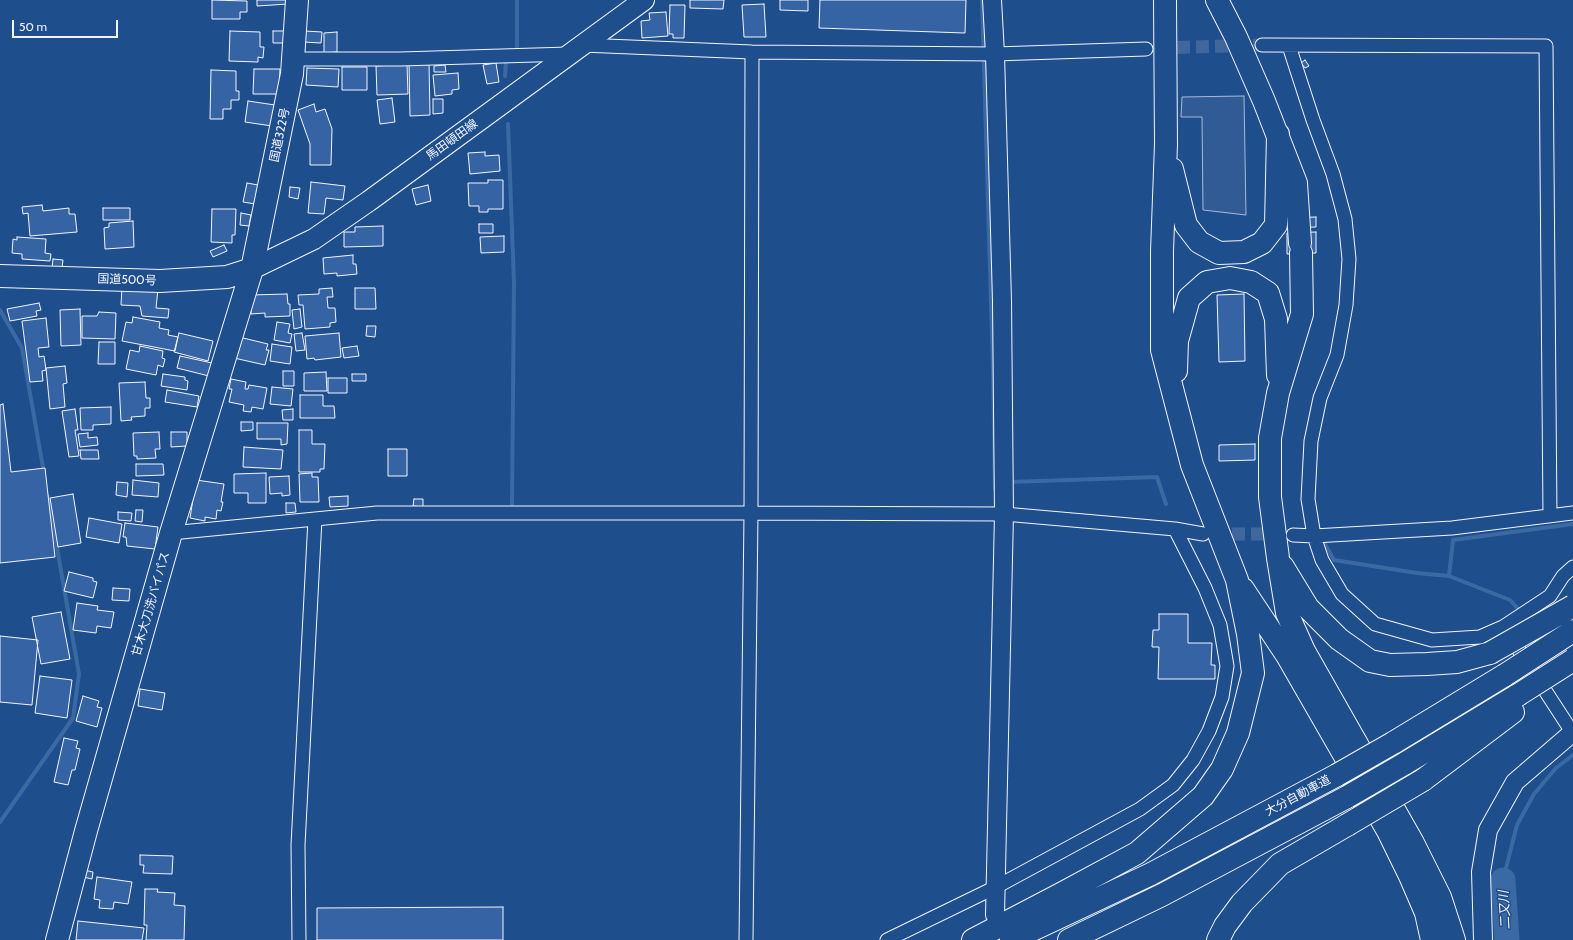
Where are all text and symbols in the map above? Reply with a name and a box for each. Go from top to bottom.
scale bar [14,12,120,38]
text: 50 m [19,19,47,34]
street label: 国道322号 [267,107,293,163]
street label: 馬田頓田線 [423,117,481,163]
street label: 国道500号 [97,272,157,288]
street label: 甘木大刀洗バイパス [129,550,173,658]
street label: 大分自動車道 [1263,773,1333,819]
water label: 二又川 [1496,890,1514,930]

